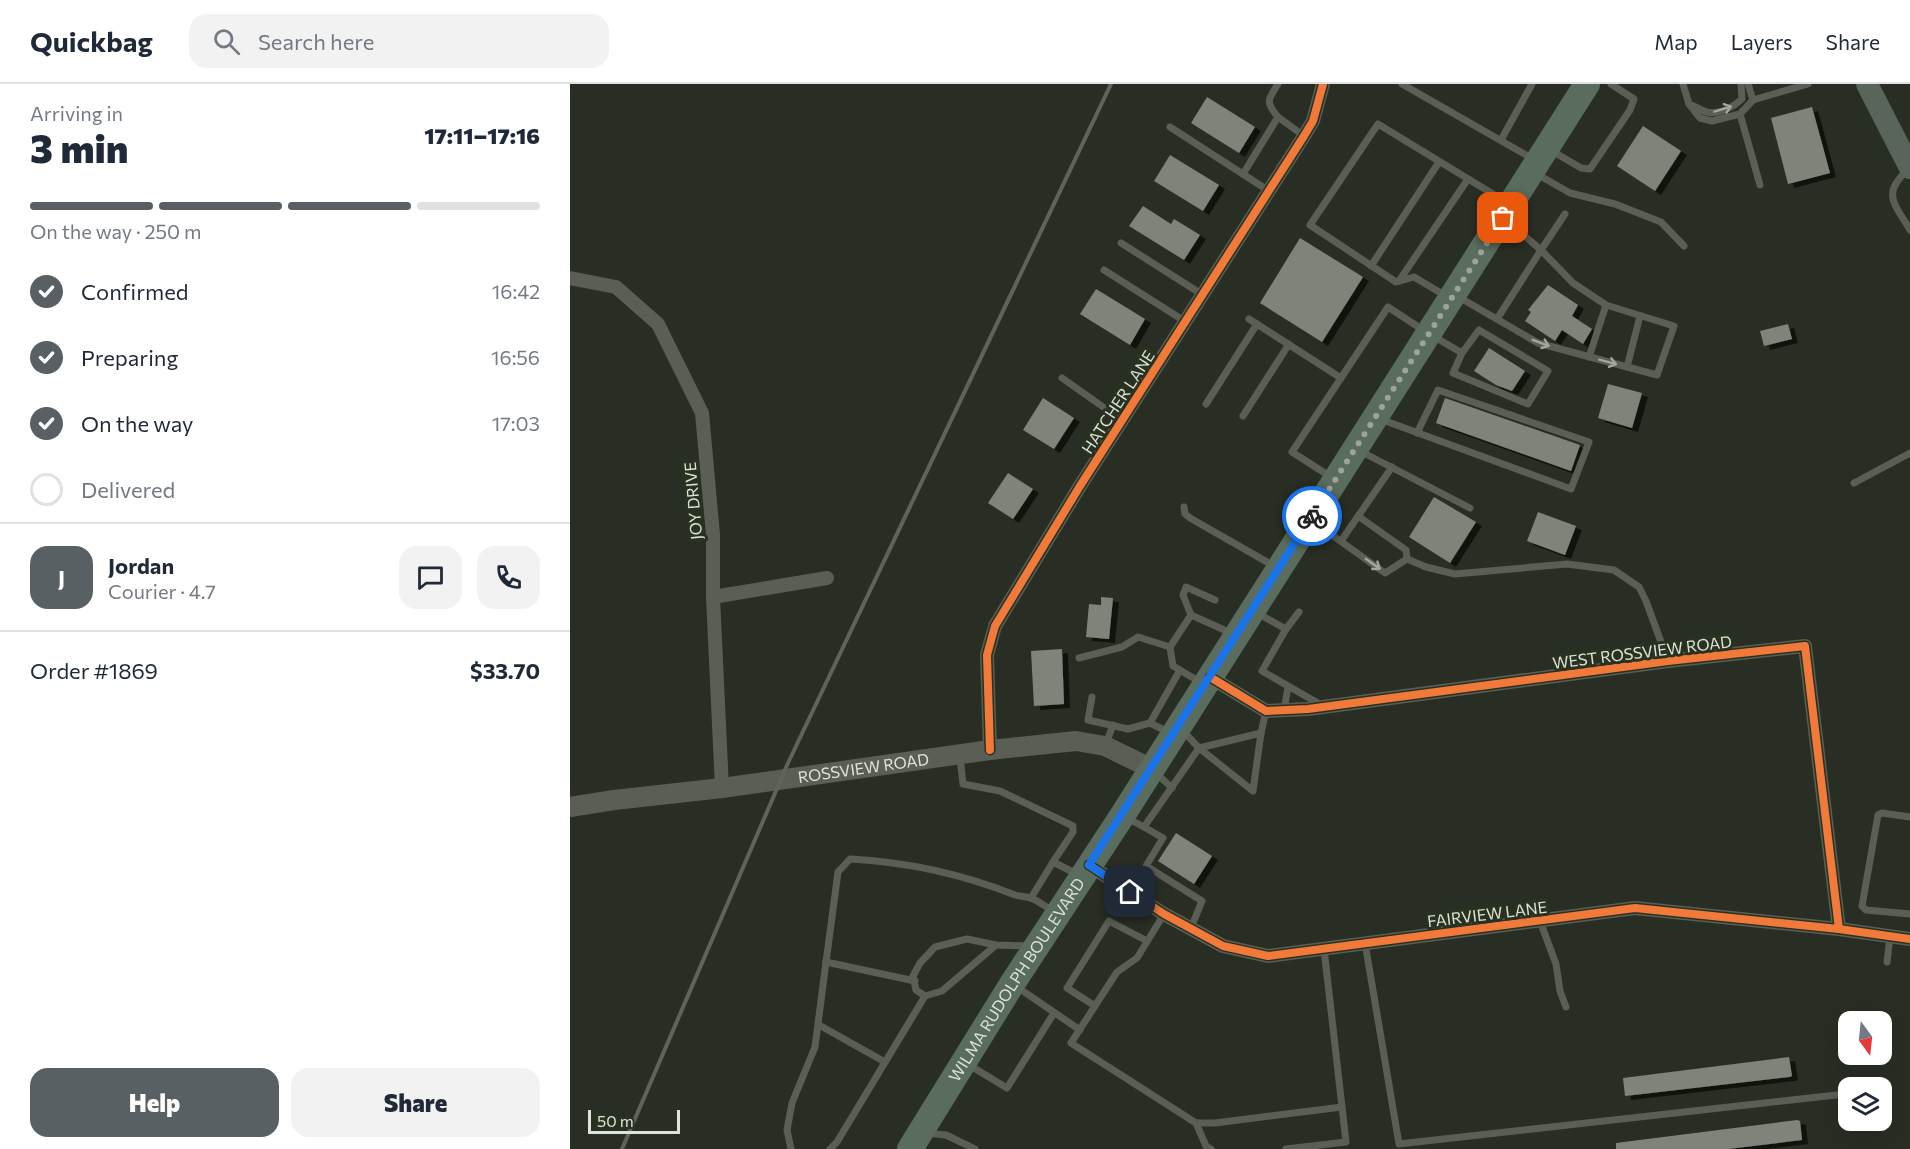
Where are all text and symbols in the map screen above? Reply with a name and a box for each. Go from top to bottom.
search box [189,14,609,68]
text: Quickbag [30,24,153,58]
icon: search [210,25,243,58]
text: Search here [258,28,374,55]
text: Map [1654,29,1698,54]
text: Layers [1731,29,1793,54]
text: Share [1826,29,1880,54]
text: Arriving in [30,101,123,125]
one-way arrow [1714,103,1733,114]
text: 17:11–17:16 [424,122,540,149]
text: 3 min [30,123,128,171]
pin [1477,192,1528,243]
icon: bag [1486,201,1519,234]
text: On the way · 250 m [30,219,201,243]
icon: check [30,275,63,308]
text: Confirmed [81,278,188,305]
text: 16:42 [492,279,540,303]
one-way arrow [1531,338,1549,349]
icon: check [30,341,63,374]
text: Preparing [81,344,178,371]
text: 16:56 [491,345,540,369]
street label: HATCHER LANE [1077,346,1158,457]
one-way arrow [1598,356,1617,368]
icon: check [30,407,63,440]
text: On the way [81,410,193,437]
text: 17:03 [492,411,540,435]
street label: JOY DRIVE [680,461,705,541]
text: Delivered [81,476,175,503]
courier [1282,486,1342,546]
icon: bike [1296,500,1329,533]
button: chat [399,546,462,609]
button: phone [477,546,540,609]
text: Jordan [108,552,174,579]
one-way arrow [1365,558,1381,571]
text: J [58,564,65,591]
text: Courier · 4.7 [108,579,216,603]
street label: WEST ROSSVIEW ROAD [1551,631,1733,672]
text: Order #1869 [30,657,158,684]
text: $33.70 [470,657,540,684]
street label: ROSSVIEW ROAD [796,749,930,786]
pin [1104,866,1155,917]
street label: WILMA RUDOLPH BOULEVARD [944,874,1088,1085]
icon: home [1113,875,1146,908]
street label: FAIRVIEW LANE [1426,897,1548,930]
north arrow [1838,1011,1892,1065]
map controls [1838,1011,1892,1131]
button: Help [30,1068,279,1137]
button: Share [291,1068,540,1137]
button: layers [1838,1077,1892,1131]
scale bar [588,1107,680,1134]
text: 50 m [597,1111,634,1130]

